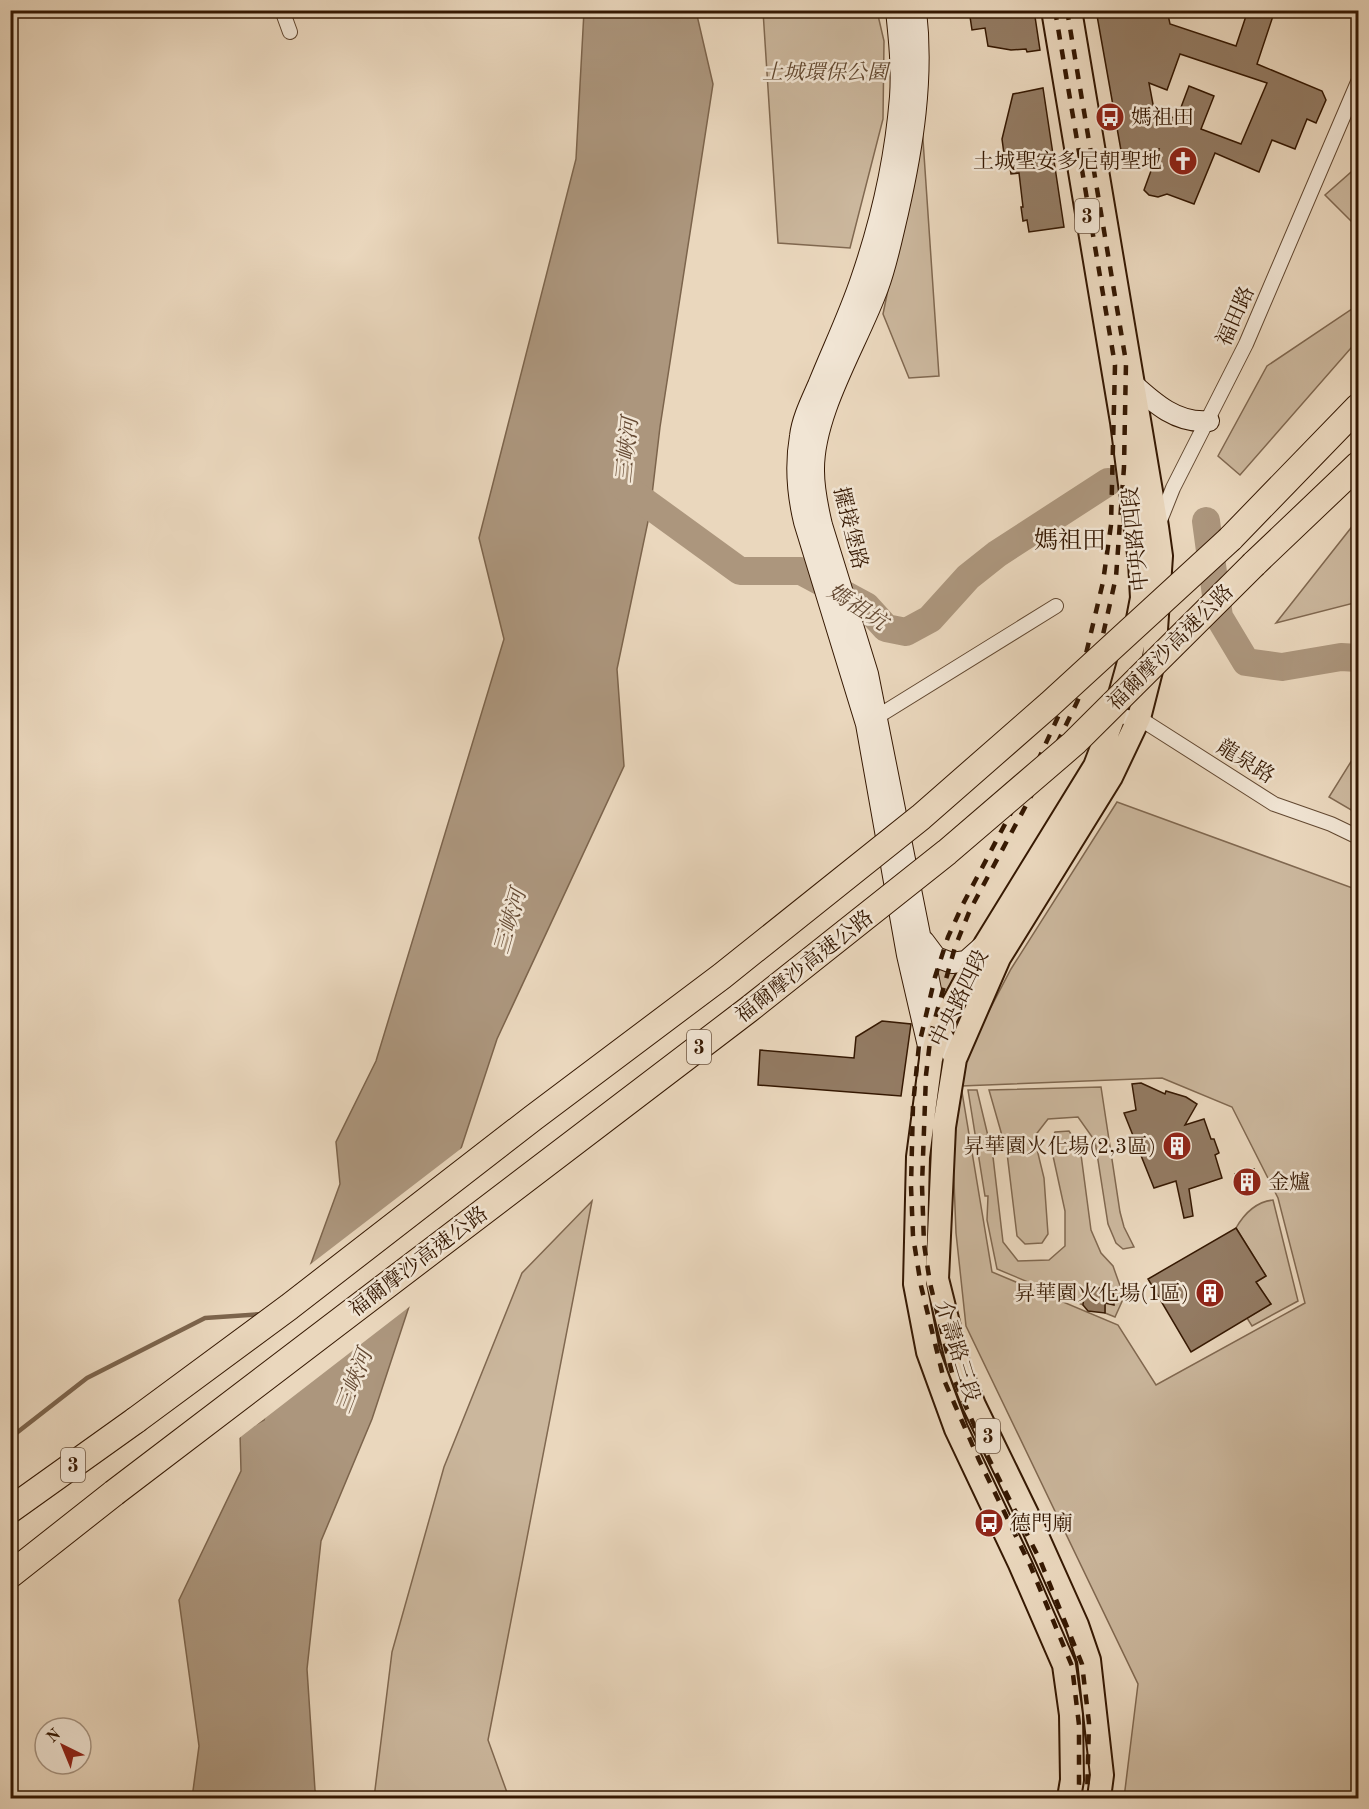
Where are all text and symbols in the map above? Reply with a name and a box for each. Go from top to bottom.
park label: 土城環保公園 [762,61,891,84]
bus stop icon: 媽祖田 [1094,101,1126,133]
place label: 媽祖田 [1131,106,1194,129]
church icon: 土城聖安多尼朝聖地 [1167,145,1199,177]
place label: 土城聖安多尼朝聖地 [973,150,1162,173]
road number: 3 [1075,199,1099,233]
street label: 福田路 [1212,283,1259,350]
water label: 三峽河 [612,412,643,484]
street label: 擺接堡路 [829,485,872,572]
street label: 中央路四段 [1119,486,1152,592]
district label: 媽祖田 [1034,527,1106,554]
water label: 媽祖坑 [823,579,894,637]
street label: 福爾摩沙高速公路 [1102,579,1238,715]
street label: 龍泉路 [1213,735,1279,788]
water label: 三峽河 [489,882,532,956]
street label: 福爾摩沙高速公路 [730,905,878,1027]
street label: 中央路四段 [926,946,993,1050]
road number: 3 [687,1030,711,1064]
building icon: 昇華園火化場(2,3區) [1161,1130,1193,1162]
place label: 昇華園火化場(2,3區) [963,1135,1156,1158]
building icon: 金爐 [1231,1166,1263,1198]
place label: 金爐 [1268,1171,1310,1194]
street label: 福爾摩沙高速公路 [344,1201,492,1321]
building icon: 昇華園火化場(1區) [1194,1277,1226,1309]
place label: 昇華園火化場(1區) [1014,1282,1189,1305]
street label: 介壽路三段 [931,1298,984,1405]
water label: 三峽河 [331,1343,378,1416]
road number: 3 [976,1419,1000,1453]
road number: 3 [61,1448,85,1482]
bus stop icon: 德門廟 [973,1507,1005,1539]
place label: 德門廟 [1010,1512,1073,1535]
north arrow [33,1716,93,1776]
text: N [44,1726,65,1747]

